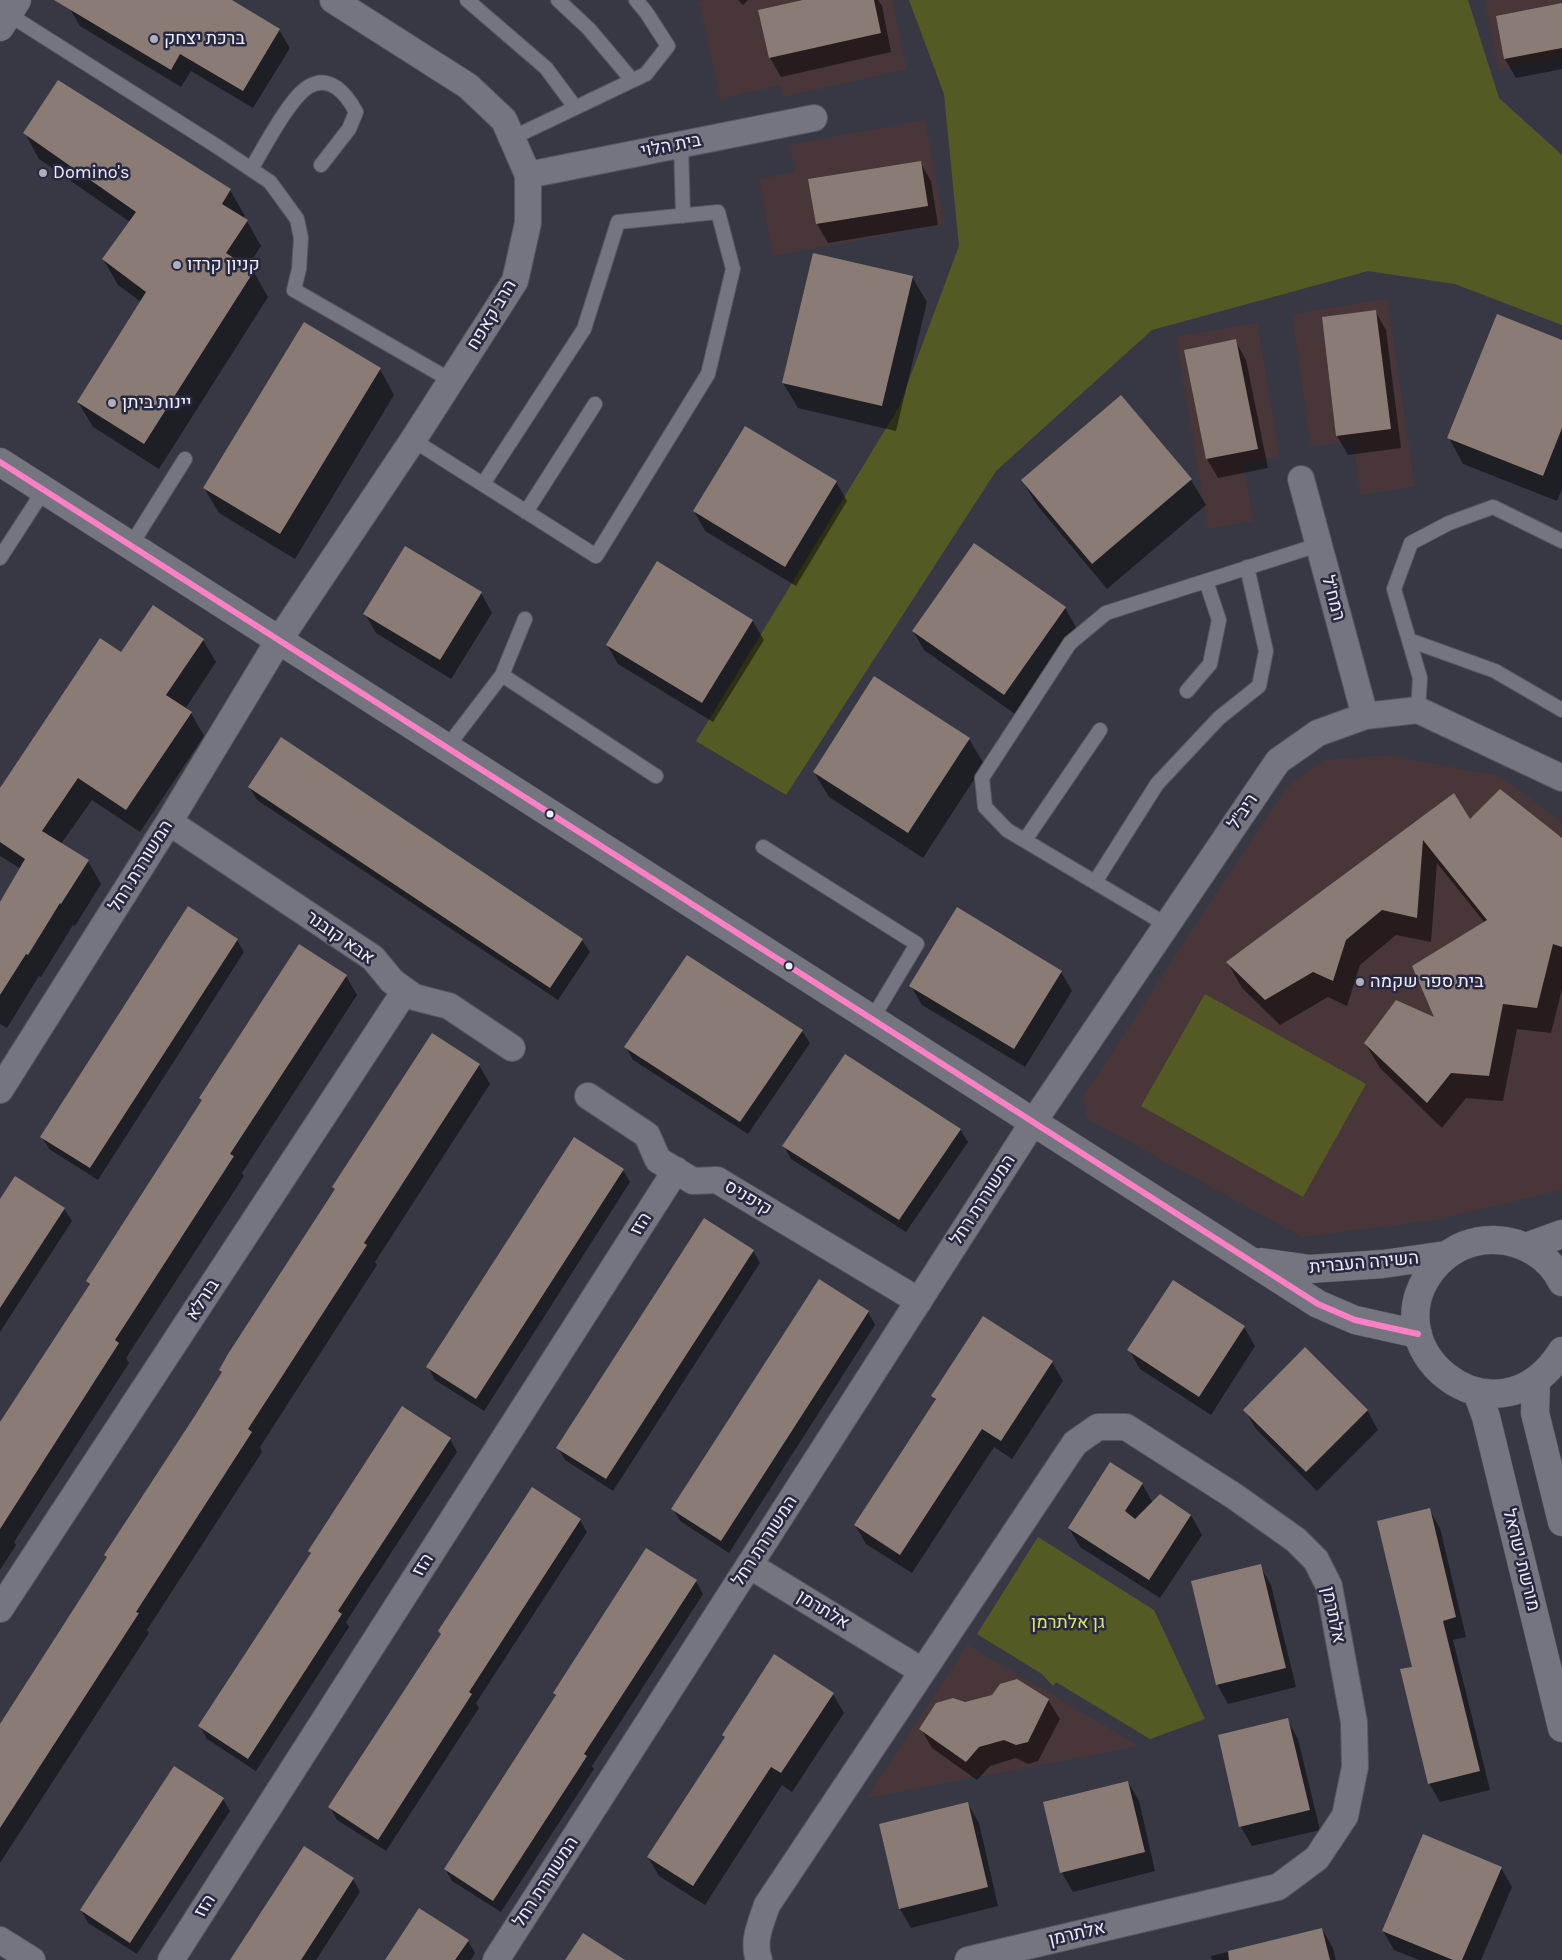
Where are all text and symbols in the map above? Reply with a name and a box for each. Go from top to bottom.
place label: ברכת יצחק [164,28,245,50]
marker: ברכת יצחק [148,33,160,45]
street label: בית הלוי [639,130,703,162]
place label: Domino's [53,162,130,184]
marker: Domino's [37,167,49,179]
place label: קניון קרדו [187,254,260,276]
marker: קניון קרדו [171,259,183,271]
street label: הרב קאפח [463,276,521,354]
place label: יינות ביתן [122,392,192,414]
marker: יינות ביתן [106,397,118,409]
street label: רמח"ל [1317,573,1349,623]
street label: ריב"ל [1223,790,1263,834]
unlabelled marker [545,809,555,819]
street label: המשוררת רחל [104,816,178,916]
street label: אבא קובנר [302,907,378,969]
unlabelled marker [784,961,794,971]
place label: בית ספר שקמה [1370,971,1484,993]
marker: בית ספר שקמה [1354,976,1366,988]
street label: המשוררת רחל [946,1151,1020,1249]
street label: קיפניס [720,1176,776,1220]
street label: הזז [626,1208,656,1240]
street label: השירה העברית [1308,1247,1420,1279]
street label: בורלא [182,1275,224,1325]
street label: המשוררת רחל [728,1492,802,1590]
street label: מורשת ישראל [1498,1507,1544,1613]
street label: הזז [408,1549,438,1581]
street label: אלתרמן [1316,1585,1350,1645]
street label: אלתרמן [793,1586,853,1634]
park label: גן אלתרמן [1031,1612,1105,1634]
street label: המשוררת רחל [509,1833,583,1931]
street label: הזז [190,1890,220,1922]
street label: אלתרמן [1047,1917,1107,1951]

